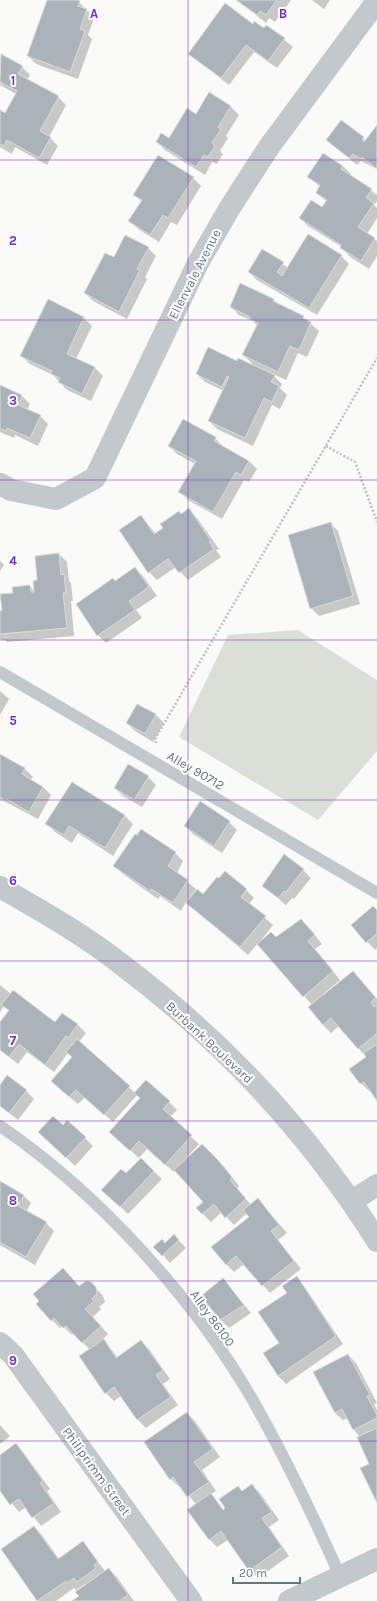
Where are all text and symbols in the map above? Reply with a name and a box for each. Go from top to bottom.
text: A [90,6,98,21]
text: B [279,6,287,21]
text: 1 [11,73,15,88]
street label: Ellenvale Avenue [165,226,224,322]
text: 2 [9,233,17,248]
text: 3 [9,393,17,408]
text: 4 [9,553,17,568]
text: 5 [9,713,17,728]
street label: Alley 90712 [164,748,227,793]
text: 6 [9,873,17,888]
street label: Burbank Boulevard [163,998,256,1086]
text: 7 [10,1033,17,1048]
text: 8 [9,1193,17,1208]
street label: Alley 86100 [187,1287,238,1350]
text: 9 [9,1353,17,1368]
street label: Philiprimm Street [59,1424,134,1519]
scale bar [233,1559,300,1585]
text: 20 m [239,1566,267,1580]

